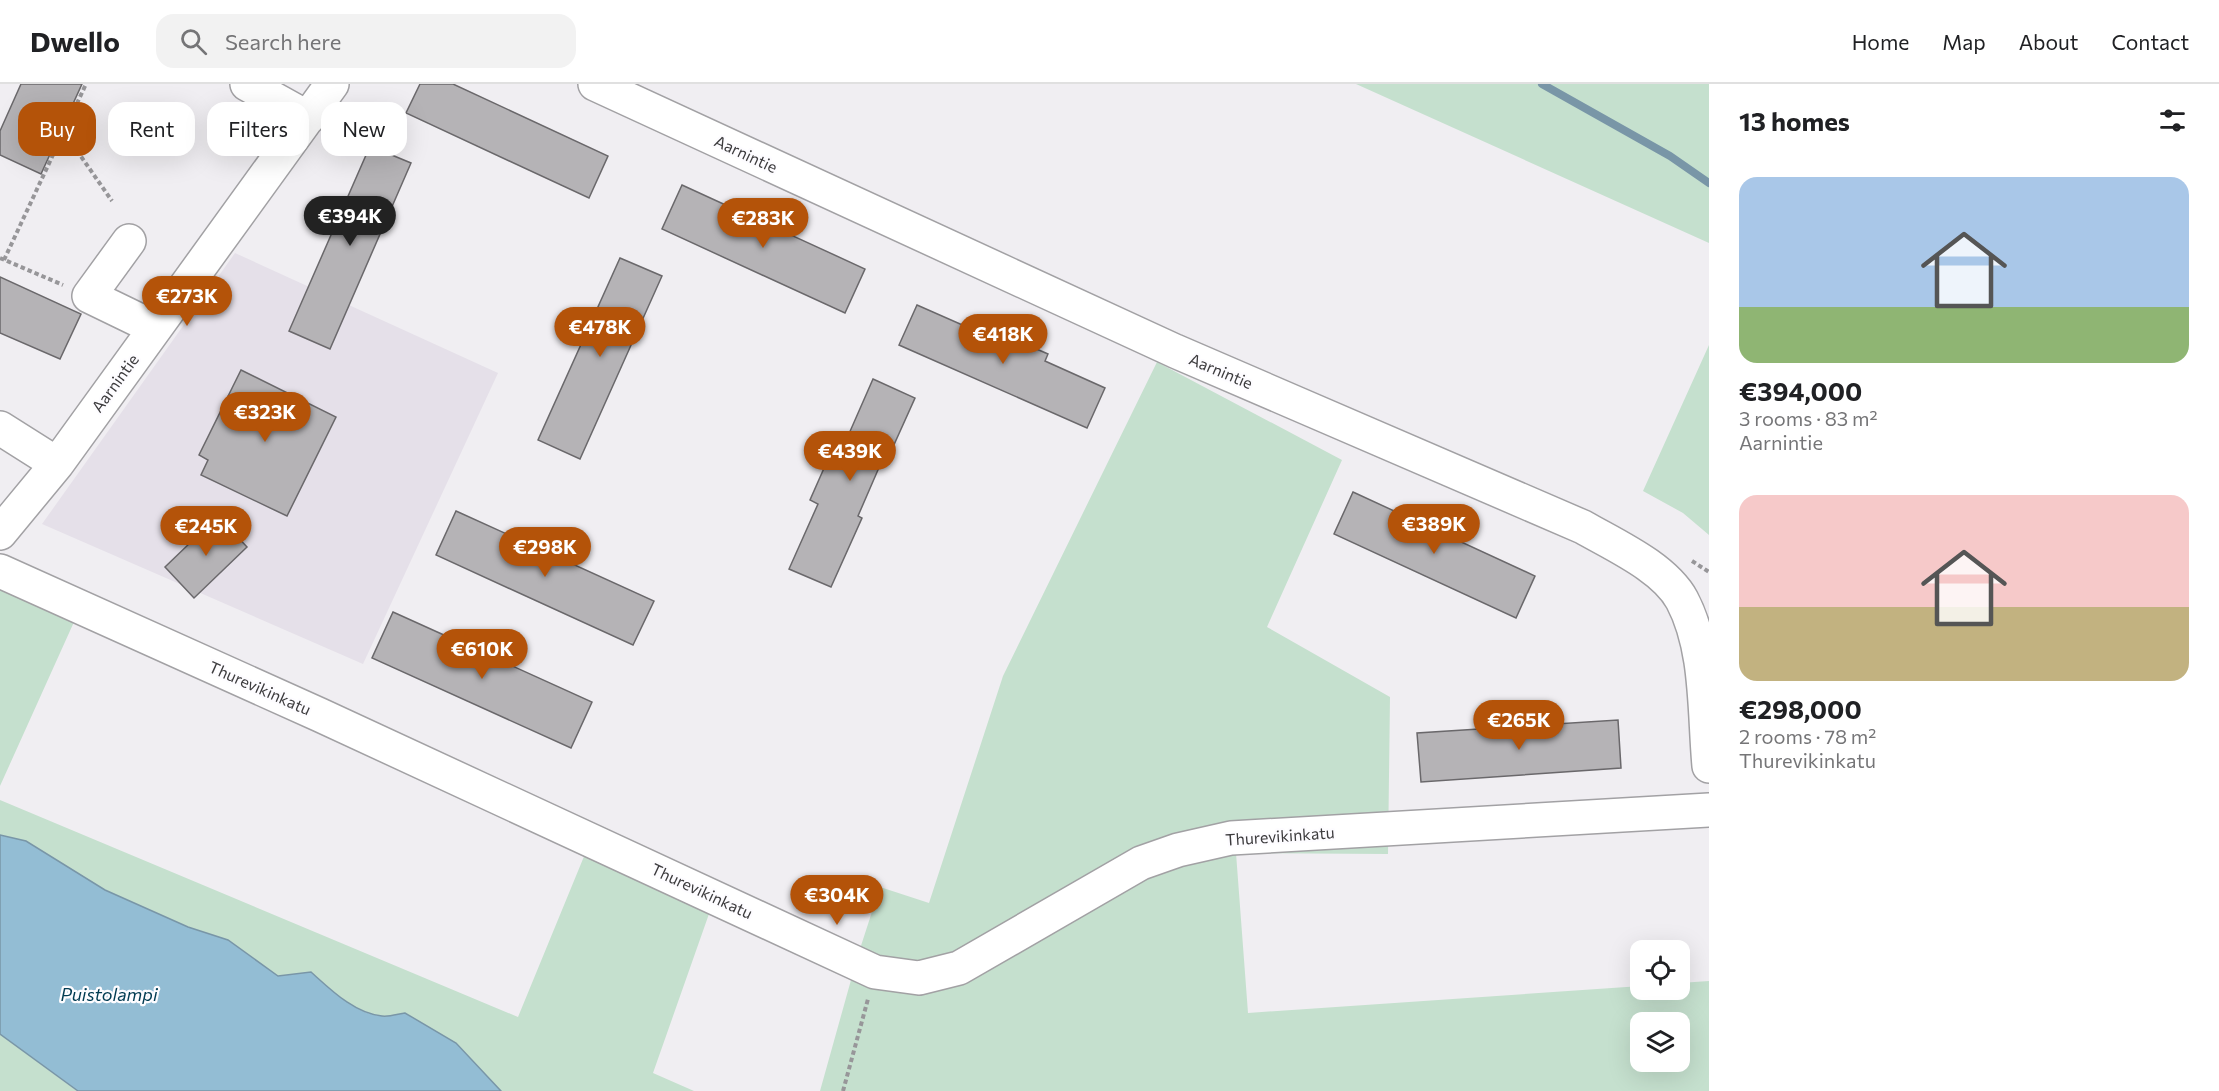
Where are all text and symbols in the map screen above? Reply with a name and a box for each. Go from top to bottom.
search box [156,14,576,68]
text: Dwello [30,24,120,58]
icon: search [177,25,210,58]
text: Search here [225,28,341,55]
text: Home [1852,29,1909,54]
text: Map [1942,29,1986,54]
text: About [2019,29,2078,54]
text: Contact [2111,29,2189,54]
chip: Buy [18,102,96,156]
chip: Rent [108,102,195,156]
chip: Filters [207,102,309,156]
chip: New [321,102,407,156]
icon: filters [2156,104,2189,137]
text: 13 homes [1739,105,1850,136]
street label: Aarnintie [712,131,781,176]
pin: €394K [308,196,392,247]
pin: €283K [721,198,805,249]
text: €394K [318,203,382,227]
text: €283K [731,205,795,229]
icon: home [1910,216,2018,324]
pin: €273K [145,276,229,327]
text: €273K [156,283,218,307]
pin: €478K [558,307,642,358]
text: €478K [568,314,632,338]
pin: €418K [961,314,1045,365]
text: €418K [972,321,1034,345]
street label: Aarnintie [1187,349,1256,392]
street label: Aarnintie [87,350,142,415]
text: €394,000 [1739,375,1862,406]
pin: €323K [223,392,307,443]
text: €323K [234,399,296,423]
text: 3 rooms · 83 m² [1739,406,1878,430]
text: Aarnintie [1739,430,1823,454]
pin: €439K [808,431,892,482]
text: €439K [818,438,882,462]
pin: €389K [1392,504,1476,555]
pin: €245K [164,506,248,557]
text: €389K [1402,511,1466,535]
text: €245K [174,513,238,537]
pin: €298K [503,527,587,578]
text: €298K [513,534,577,558]
icon: home [1910,534,2018,642]
pin: €610K [440,629,524,680]
text: €610K [451,636,513,660]
street label: Thurevikinkatu [206,657,314,718]
text: €298,000 [1739,693,1862,724]
pin: €265K [1477,700,1561,751]
text: €265K [1487,707,1551,731]
text: 2 rooms · 78 m² [1739,724,1876,748]
text: Thurevikinkatu [1739,748,1876,772]
street label: Thurevikinkatu [1225,822,1335,849]
street label: Thurevikinkatu [649,859,756,922]
pin: €304K [795,875,879,926]
text: €304K [804,882,870,906]
map controls [1630,940,1690,1072]
button: locate [1630,940,1690,1000]
water label: Puistolampi [60,983,159,1005]
button: layers [1630,1012,1690,1072]

